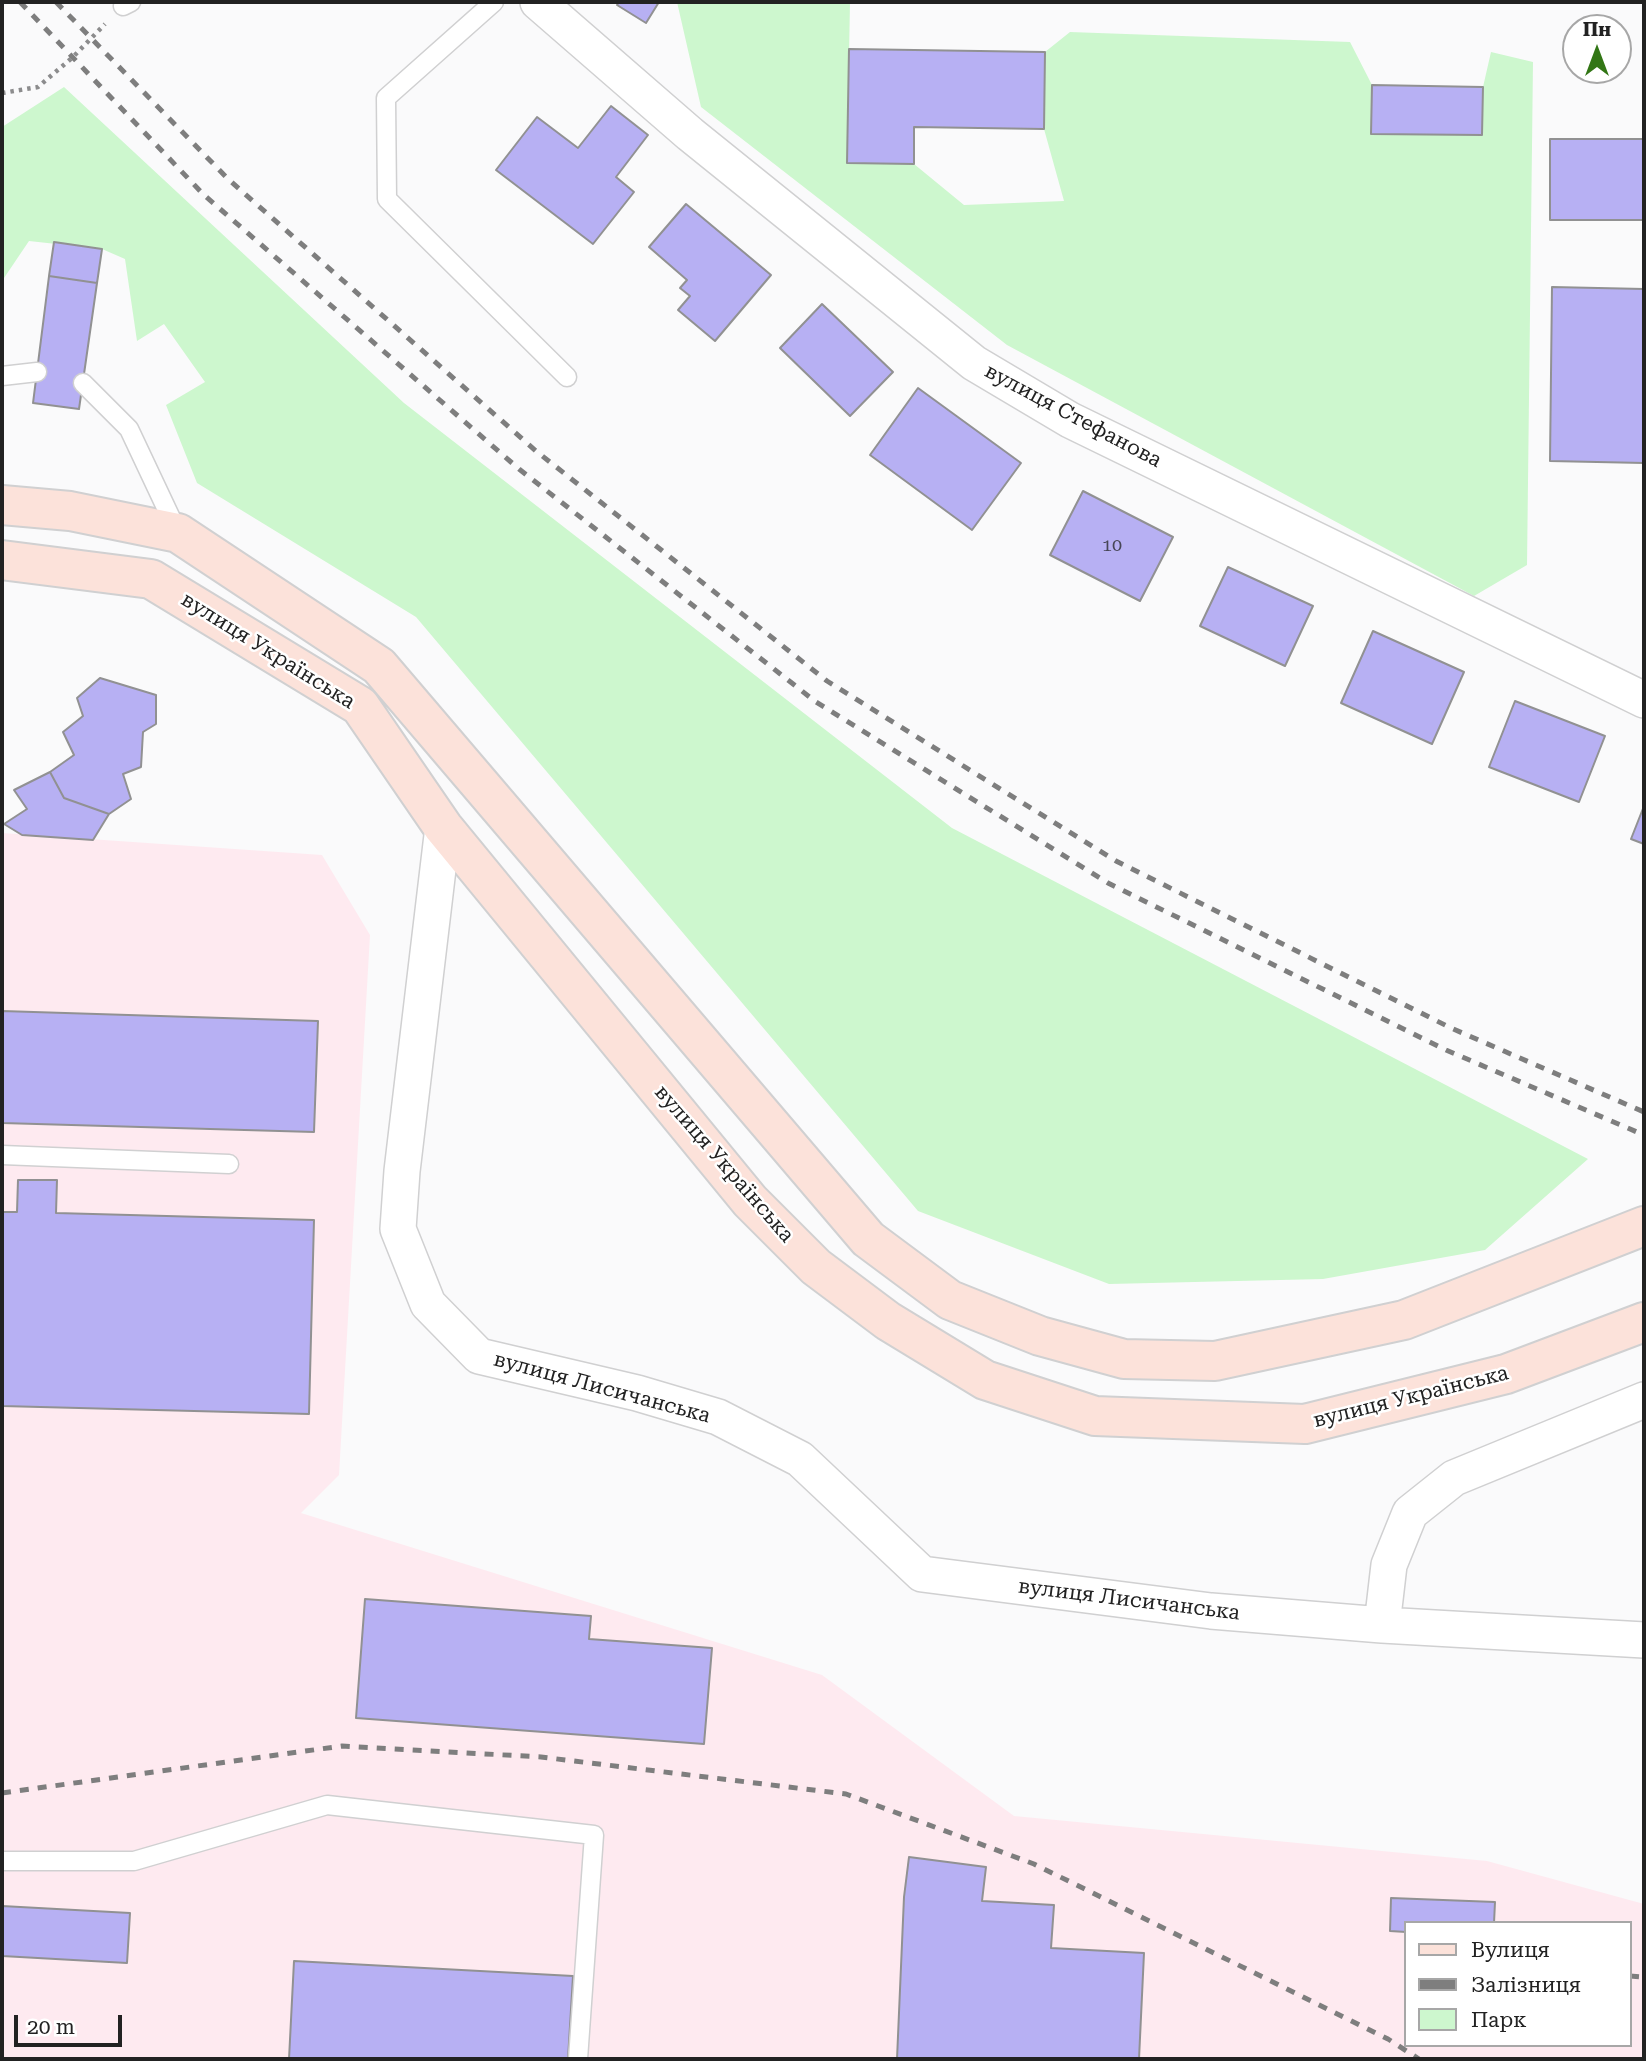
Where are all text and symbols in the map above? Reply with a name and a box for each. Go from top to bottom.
north arrow [1562,14,1632,84]
text: Пн [1583,18,1611,41]
street label: вулиця Стефанова [980,359,1166,473]
house number: 10 [1102,535,1122,557]
street label: вулиця Українська [176,587,360,715]
street label: вулиця Українська [649,1080,799,1248]
street label: вулиця Лисичанська [491,1347,713,1429]
street label: вулиця Українська [1311,1361,1511,1433]
street label: вулиця Лисичанська [1017,1574,1241,1626]
legend [1404,1921,1632,2047]
text: Вулиця [1471,1938,1550,1962]
text: Залізниця [1471,1973,1581,1997]
scale bar [18,2002,126,2046]
text: Парк [1471,2008,1527,2032]
text: 20 m [27,2015,75,2039]

